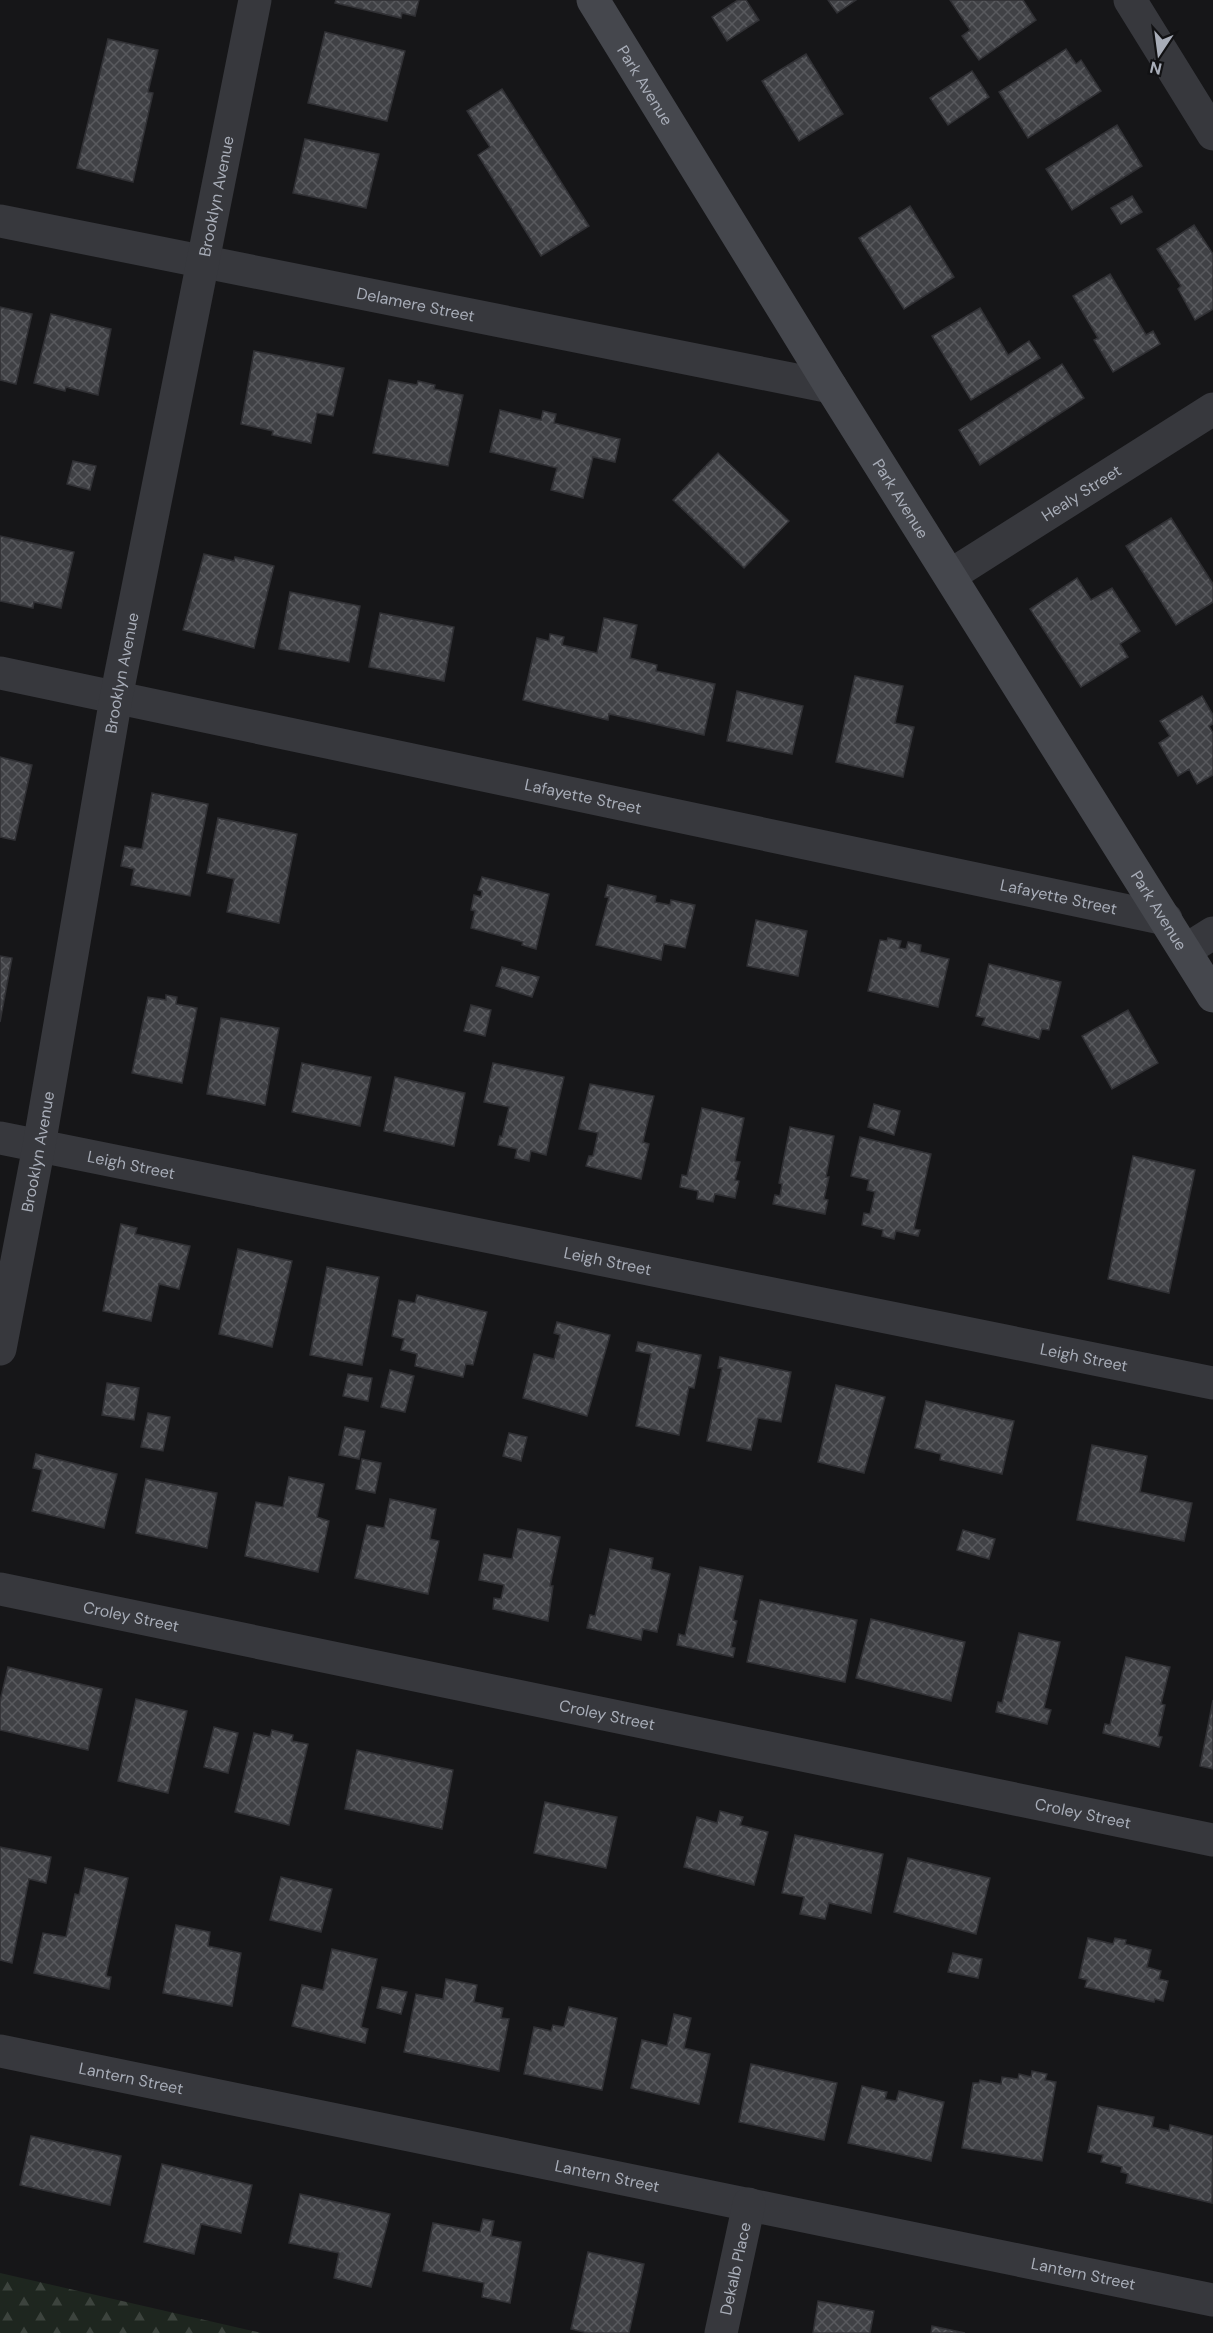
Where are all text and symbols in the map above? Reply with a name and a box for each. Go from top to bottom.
north arrow [1129,24,1189,84]
street label: Park Avenue [612,41,678,129]
text: N [1148,57,1164,80]
street label: Brooklyn Avenue [194,134,239,258]
street label: Delamere Street [355,282,477,327]
street label: Park Avenue [868,455,933,543]
street label: Healy Street [1037,460,1125,526]
street label: Brooklyn Avenue [100,611,144,735]
street label: Lafayette Street [523,774,643,819]
street label: Park Avenue [1126,867,1192,954]
street label: Lafayette Street [998,874,1119,919]
street label: Brooklyn Avenue [17,1089,59,1214]
street label: Leigh Street [86,1146,177,1184]
street label: Leigh Street [562,1242,653,1280]
street label: Leigh Street [1038,1338,1130,1377]
street label: Croley Street [81,1596,181,1637]
street label: Croley Street [557,1695,657,1735]
street label: Croley Street [1033,1793,1133,1834]
street label: Lantern Street [77,2057,185,2099]
street label: Lantern Street [553,2155,661,2197]
street label: Dekalb Place [715,2220,756,2317]
street label: Lantern Street [1029,2253,1137,2295]

